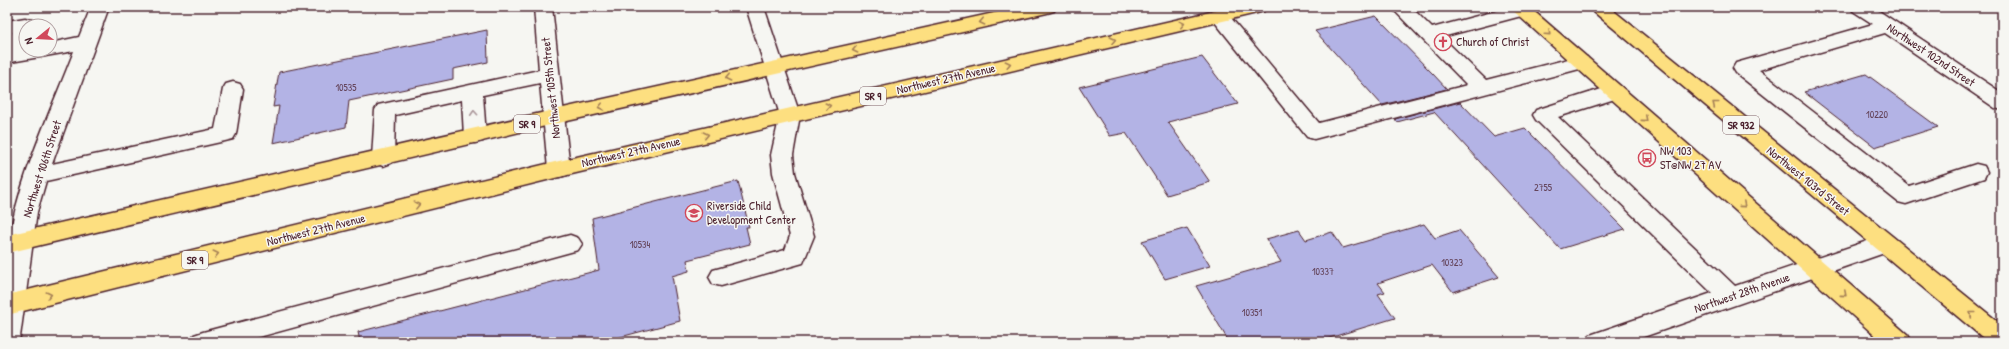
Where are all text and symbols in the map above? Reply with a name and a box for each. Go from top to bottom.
one-way arrow [979,17,985,25]
north arrow [18,18,58,58]
street label: Northwest 102nd Street [1884,19,1979,91]
one-way arrow [1179,21,1185,29]
one-way arrow [1543,28,1550,35]
church icon: Church of Christ [1433,32,1453,52]
place label: Church of Christ [1456,33,1530,50]
text: N [21,36,36,46]
street label: Northwest 105th Street [537,36,564,139]
one-way arrow [1110,36,1116,44]
one-way arrow [852,45,858,53]
street label: Northwest 27th Avenue [895,59,997,98]
one-way arrow [1005,61,1011,69]
one-way arrow [725,74,731,82]
house number: 10535 [335,81,357,94]
road number: SR 9 [860,87,886,105]
one-way arrow [1712,101,1719,108]
one-way arrow [598,102,605,110]
one-way arrow [824,102,831,111]
house number: 10220 [1866,108,1888,121]
one-way arrow [470,110,479,116]
one-way arrow [1640,114,1648,121]
road number: SR 9 [514,115,540,133]
road number: SR 932 [1723,116,1759,134]
street label: Northwest 106th Street [18,117,66,220]
one-way arrow [703,131,709,139]
street label: Northwest 27th Avenue [580,132,682,171]
place label: NW 103 ST@NW 27 AV [1660,142,1721,173]
street label: Northwest 103rd Street [1763,142,1854,220]
bus stop icon: NW 103 ST@NW 27 AV [1637,148,1657,168]
house number: 2755 [1534,181,1553,194]
place label: Riverside Child Development Center [707,197,796,228]
one-way arrow [1738,200,1745,207]
one-way arrow [413,201,420,210]
school or university icon: Riverside Child Development Center [684,203,704,223]
street label: Northwest 27th Avenue [265,209,367,250]
house number: 10534 [630,238,651,251]
road number: SR 9 [182,251,208,269]
one-way arrow [213,251,219,259]
house number: 10323 [1441,256,1463,269]
house number: 10337 [1312,265,1334,278]
street label: Northwest 28th Avenue [1692,268,1792,317]
one-way arrow [1839,289,1847,296]
one-way arrow [45,291,52,300]
house number: 10351 [1242,306,1263,319]
one-way arrow [1969,312,1976,319]

